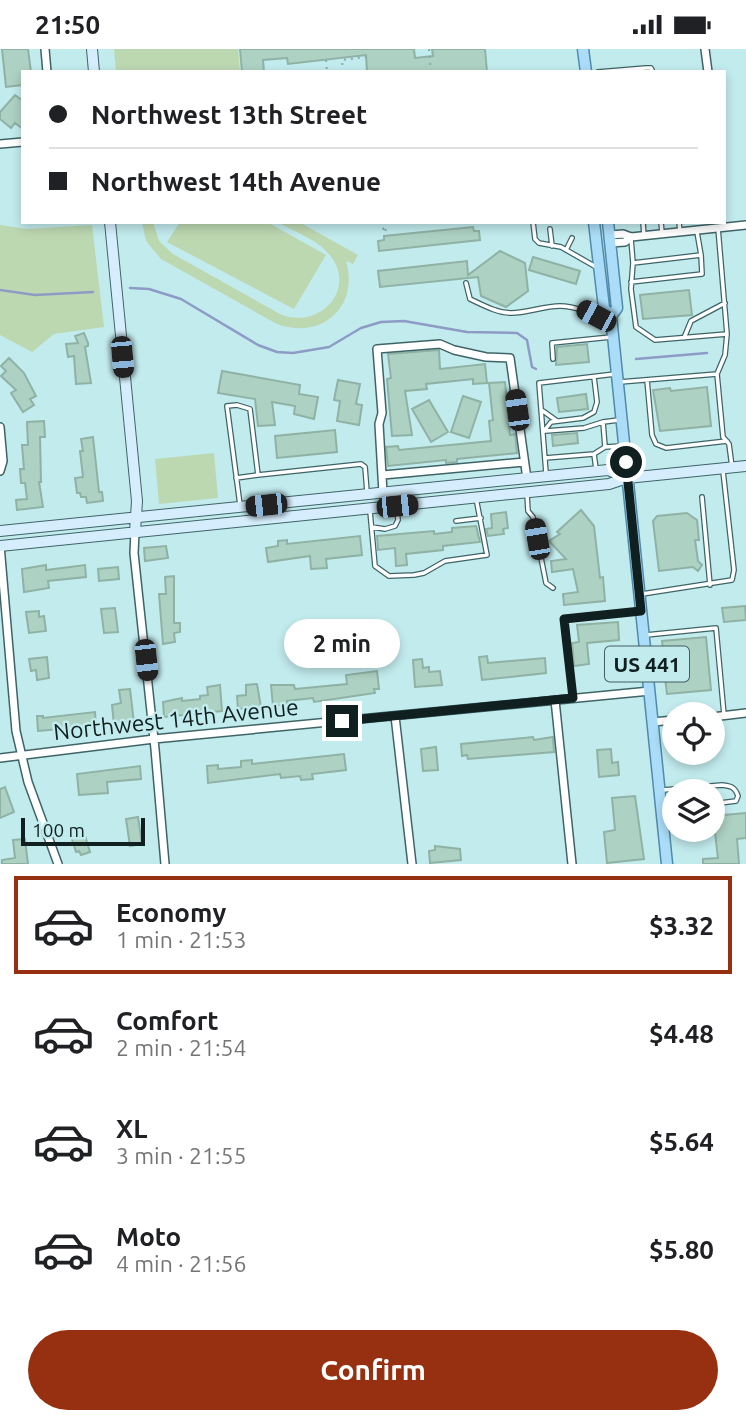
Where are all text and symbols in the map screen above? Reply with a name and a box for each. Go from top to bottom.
text: 21:50 [35,10,100,39]
text: Northwest 13th Street [91,100,367,129]
text: Northwest 14th Avenue [91,167,381,196]
car [573,297,620,335]
car [110,335,135,379]
car [504,388,531,432]
route start [610,446,642,478]
car [245,492,288,518]
car [376,493,419,519]
car [524,516,551,562]
callout: 2 min [284,619,400,669]
text: 2 min [313,631,371,656]
car [134,638,159,682]
road number: US 441 [605,647,689,681]
street label: Northwest 14th Avenue [52,694,300,744]
map controls [662,702,725,842]
button: locate [662,702,725,765]
route end [326,705,358,737]
button: layers [662,779,725,842]
scale bar [21,815,145,847]
text: 100 m [32,819,85,841]
icon: car [32,894,95,957]
text: Economy [116,898,226,927]
text: $3.32 [649,911,714,940]
text: 1 min · 21:53 [116,927,247,952]
icon: car [32,1002,95,1065]
text: Comfort [116,1006,219,1035]
text: $4.48 [649,1019,714,1048]
text: 2 min · 21:54 [116,1035,247,1060]
icon: car [32,1110,95,1173]
text: XL [116,1114,147,1143]
text: $5.64 [649,1127,714,1156]
text: 3 min · 21:55 [116,1143,247,1168]
icon: car [32,1218,95,1281]
text: Moto [116,1222,181,1251]
text: $5.80 [649,1235,714,1264]
text: 4 min · 21:56 [116,1251,247,1276]
button: Confirm [28,1330,718,1410]

